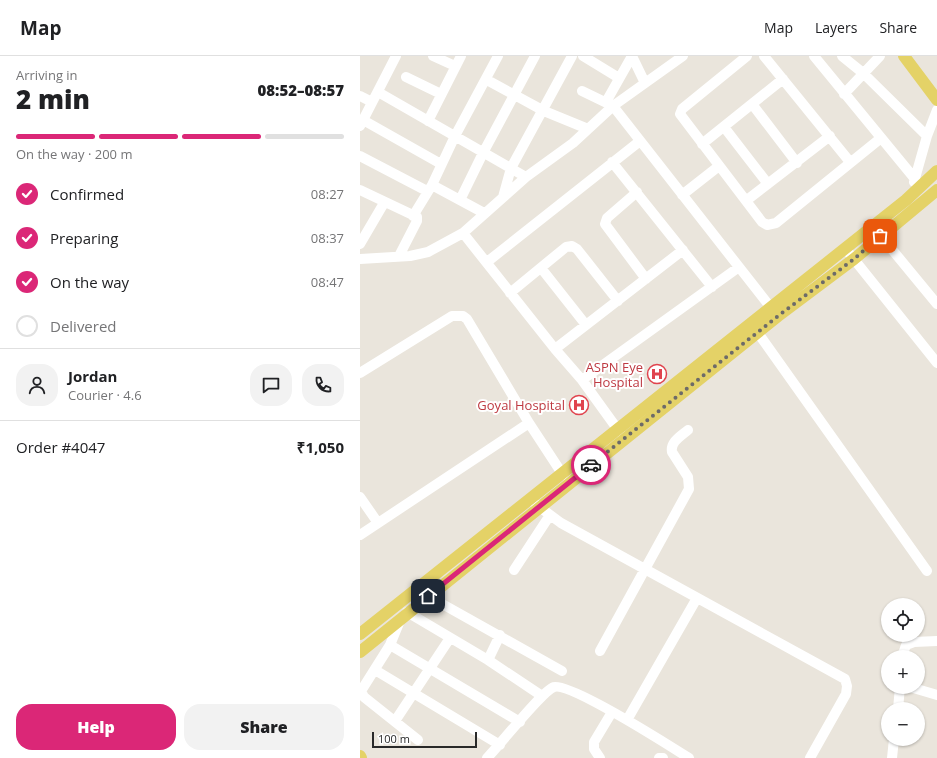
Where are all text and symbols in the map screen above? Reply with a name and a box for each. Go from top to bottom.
text: Map [20,15,61,41]
text: Map [764,18,793,37]
text: Layers [815,18,857,37]
text: Share [879,18,917,37]
text: Arriving in [16,66,78,84]
text: 08:52–08:57 [258,80,344,100]
text: 2 min [16,81,90,117]
text: On the way · 200 m [16,145,132,163]
icon: check [16,183,38,205]
text: Confirmed [50,184,124,204]
text: 08:27 [311,185,344,203]
pin [863,219,897,253]
icon: bag [869,225,891,247]
icon: check [16,227,38,249]
text: Preparing [50,228,118,248]
text: 08:37 [311,229,344,247]
icon: check [16,271,38,293]
text: On the way [50,272,129,292]
text: 08:47 [311,273,344,291]
text: Delivered [50,316,117,336]
place label: ASPN Eye Hospital [586,358,643,391]
hospital icon: ASPN Eye Hospital [646,363,668,385]
button: person [16,364,58,406]
button: chat [250,364,292,406]
button: phone [302,364,344,406]
text: Jordan [68,366,117,386]
text: Courier · 4.6 [68,386,142,404]
hospital icon: Goyal Hospital [568,394,590,416]
place label: Goyal Hospital [477,396,565,414]
text: Order #4047 [16,437,105,457]
text: ₹1,050 [297,437,344,457]
courier [571,445,611,485]
icon: car [580,454,602,476]
pin [411,579,445,613]
icon: home [417,585,439,607]
map controls [881,598,925,746]
button: locate [881,598,925,642]
button: + [881,650,925,694]
button: − [881,702,925,746]
button: Help [16,704,176,750]
button: Share [184,704,344,750]
scale bar [372,730,477,749]
text: 100 m [378,731,410,746]

